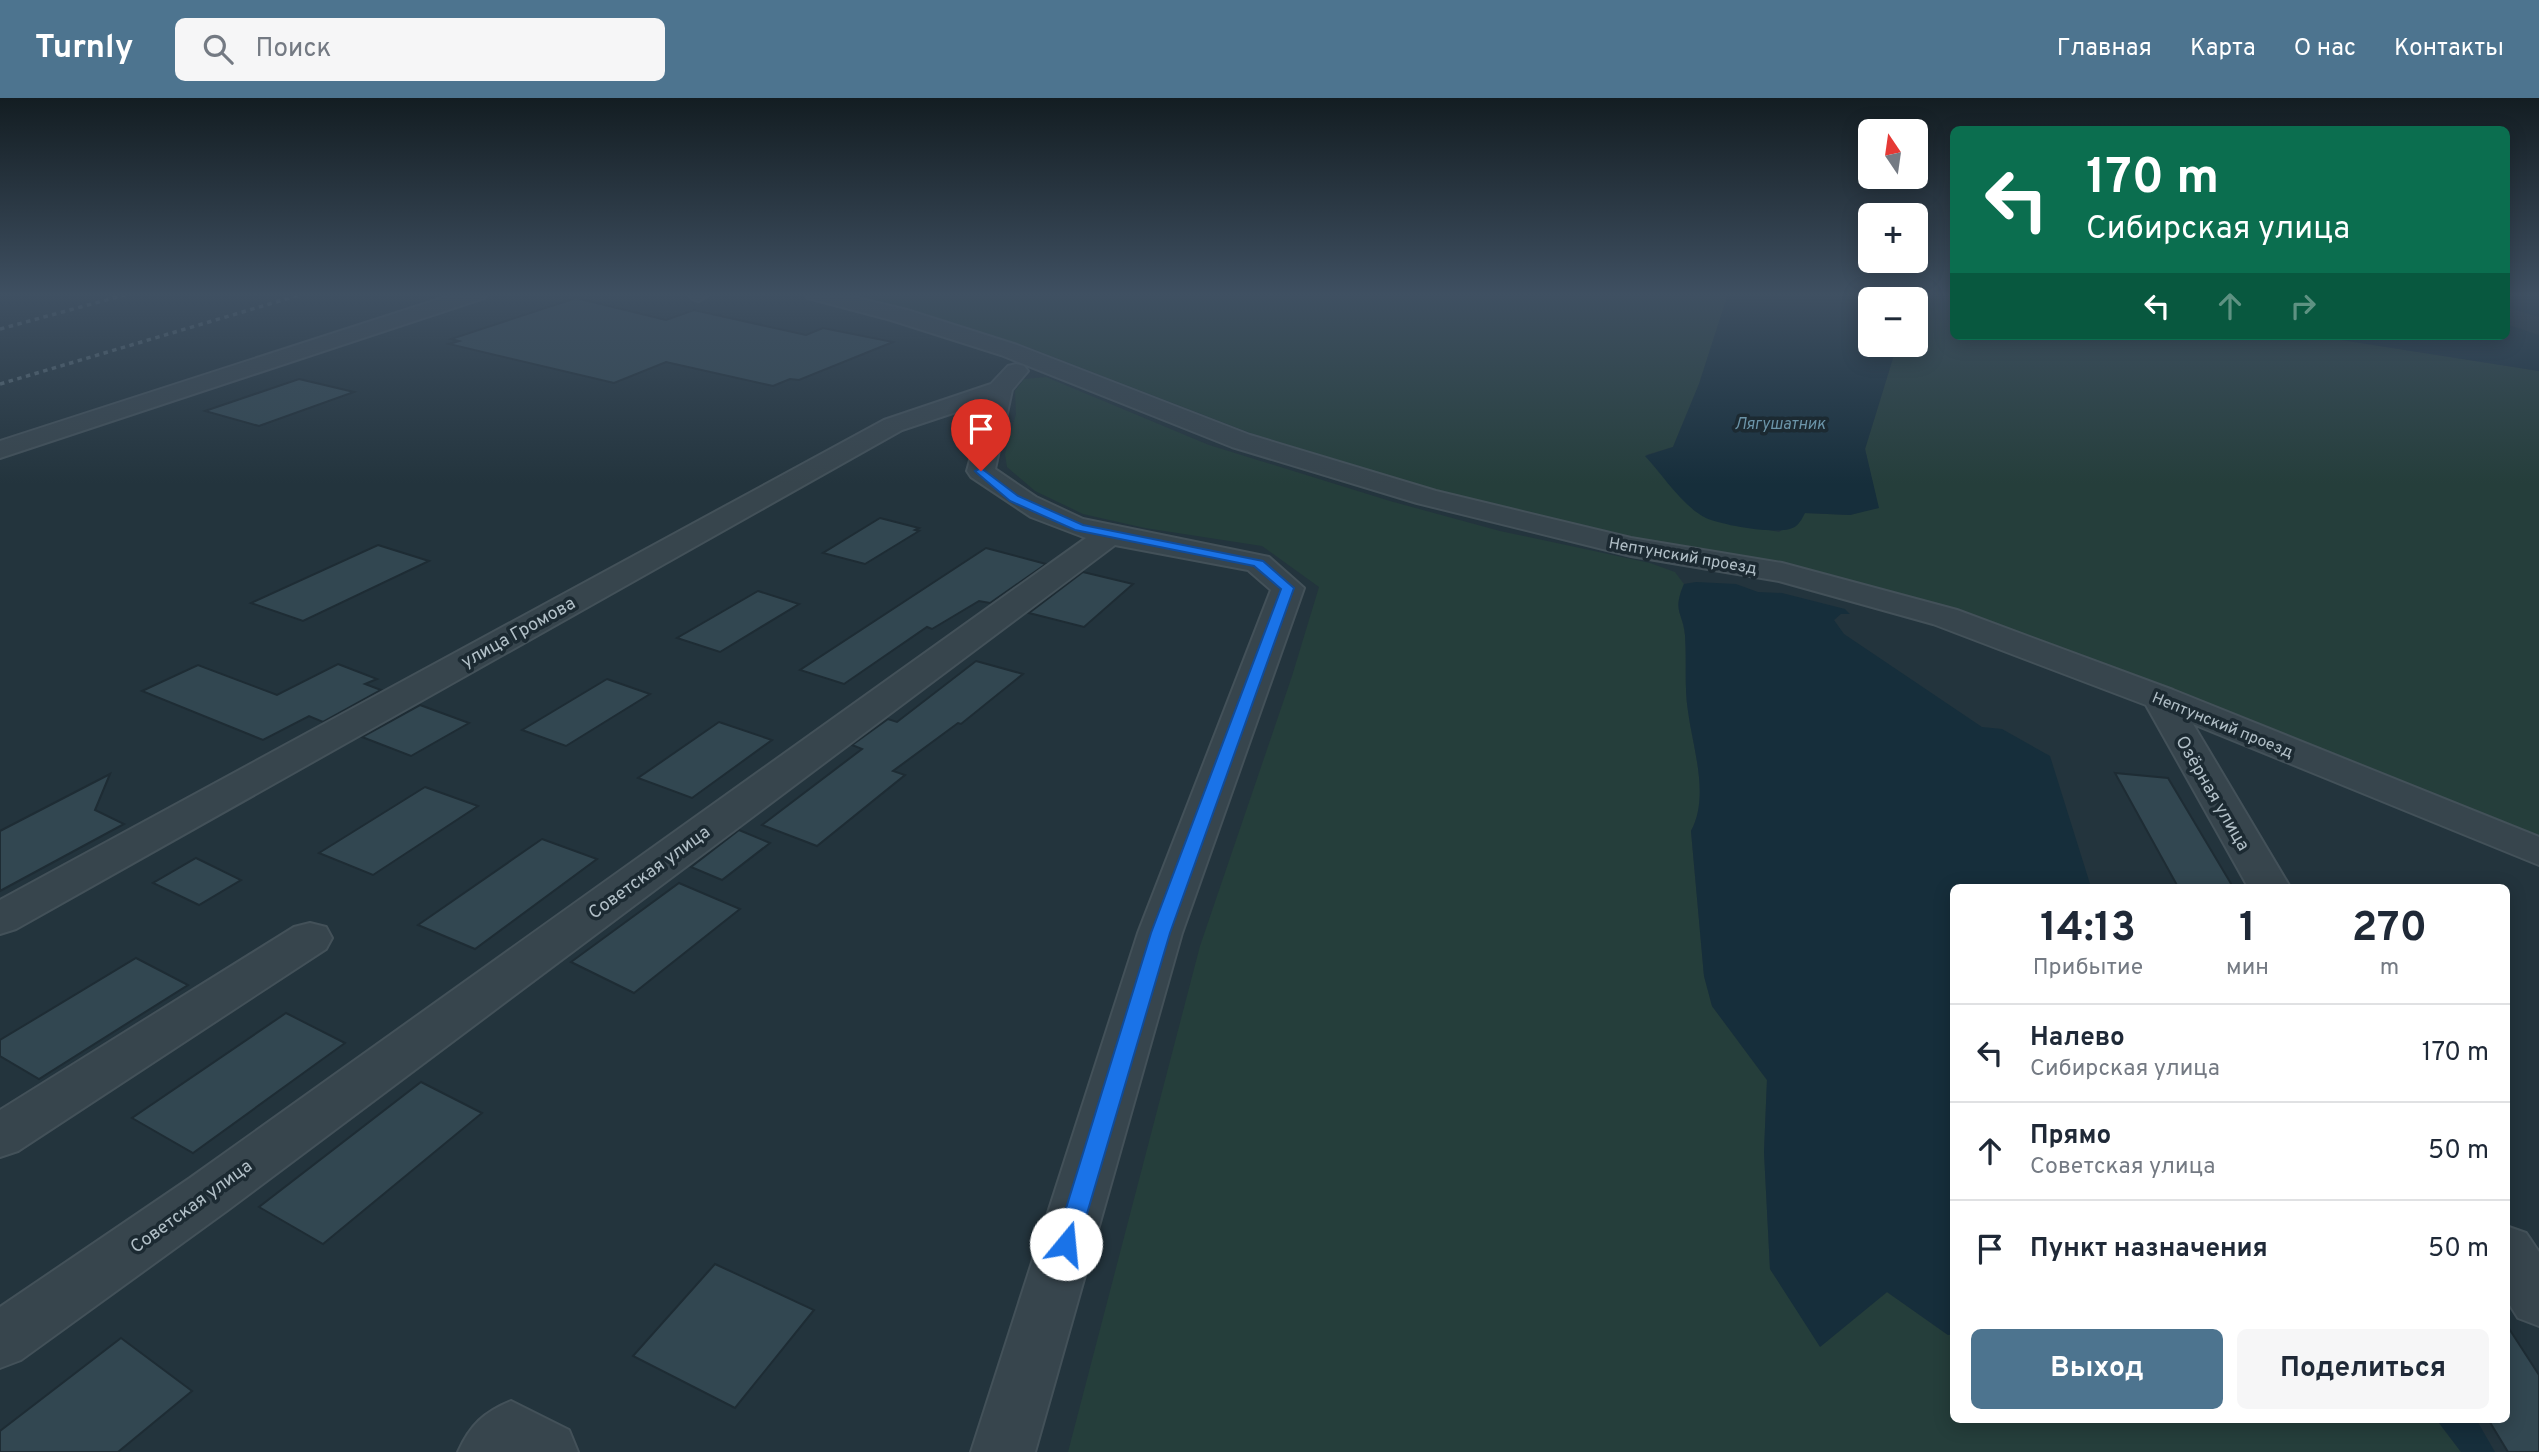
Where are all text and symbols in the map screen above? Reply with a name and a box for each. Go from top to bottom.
search box [175,18,665,81]
text: Turnly [35,28,133,70]
icon: search [199,30,237,68]
text: Поиск [255,33,331,66]
text: Главная [2057,34,2152,64]
text: Карта [2190,34,2256,64]
text: О нас [2294,34,2356,64]
text: Контакты [2394,34,2504,64]
north arrow [1858,119,1928,189]
map controls [1858,119,1928,357]
text: 170 m [2086,149,2219,211]
icon: left [1971,154,2062,245]
button: + [1858,203,1928,273]
text: Сибирская улица [2086,210,2350,250]
button: − [1858,287,1928,357]
icon: left [2138,287,2176,325]
icon: ahead [2211,287,2249,325]
icon: right [2284,287,2322,325]
pin [951,399,1011,471]
icon: arrive [962,410,1000,448]
water label: Лягушатник [1734,415,1826,435]
street label: Нептунский проезд [1607,534,1758,580]
street label: улица Громова [458,592,580,674]
street label: Нептунский проезд [2149,688,2296,763]
street label: Озёрная улица [2169,732,2254,855]
street label: Советская улица [584,821,715,925]
text: 14:13 [2040,903,2136,956]
text: 1 [2239,903,2256,956]
text: 270 [2352,903,2427,956]
text: Прибытие [2033,954,2143,983]
text: мин [2226,954,2269,983]
text: m [2380,954,2399,983]
text: Налево [2030,1022,2125,1055]
icon: left [1971,1034,2009,1072]
text: 170 m [2422,1037,2489,1070]
text: Сибирская улица [2030,1055,2220,1084]
text: Прямо [2030,1120,2111,1153]
icon: ahead [1971,1132,2009,1170]
text: 50 m [2428,1135,2489,1168]
text: Советская улица [2030,1153,2215,1182]
street label: Советская улица [126,1155,257,1259]
position arrow [1029,1207,1103,1281]
icon: arrive [1971,1230,2009,1268]
text: Пункт назначения [2030,1233,2268,1266]
text: 50 m [2428,1233,2489,1266]
button: Выход [1971,1329,2223,1409]
button: Поделиться [2237,1329,2489,1409]

